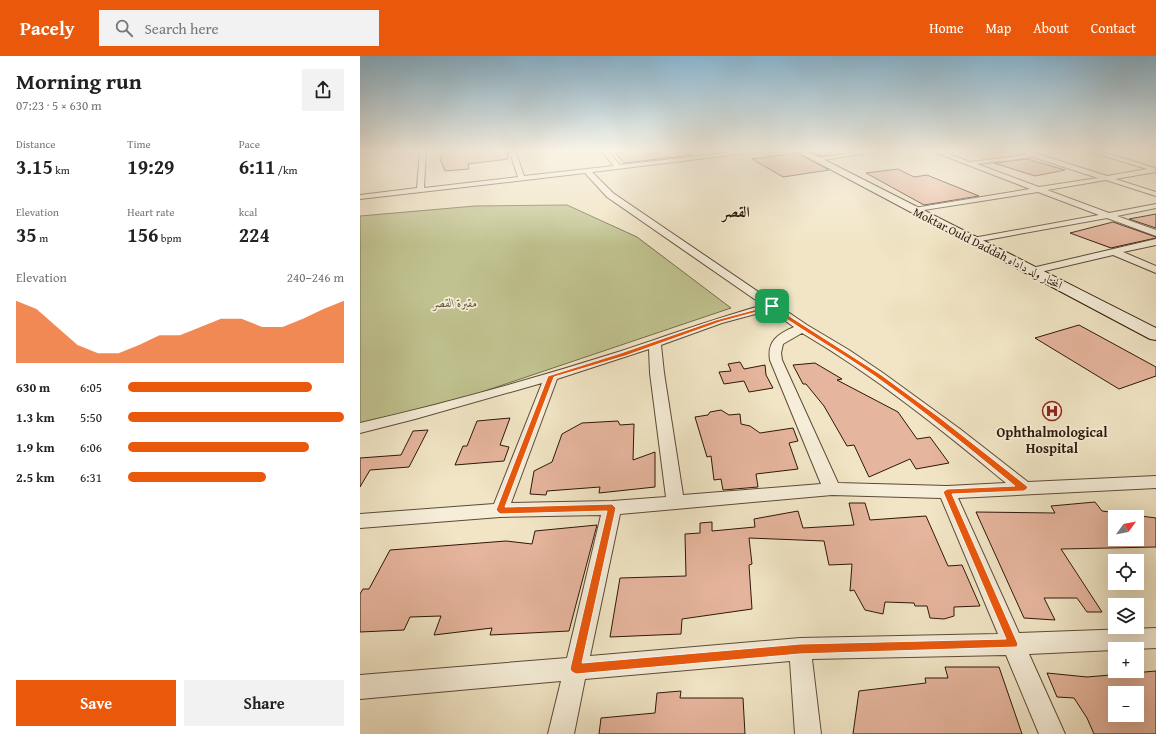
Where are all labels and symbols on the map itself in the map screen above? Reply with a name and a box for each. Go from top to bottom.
district label: القصر [720,201,750,223]
street label: Moktar Ould Daddah المختار ولد داداه [910,203,1066,293]
pin [755,289,789,323]
park label: مقبرة القصر [432,294,477,311]
hospital icon: Ophthalmological Hospital [1041,400,1063,422]
place label: Ophthalmological Hospital [996,422,1108,458]
north arrow [1108,510,1144,546]

